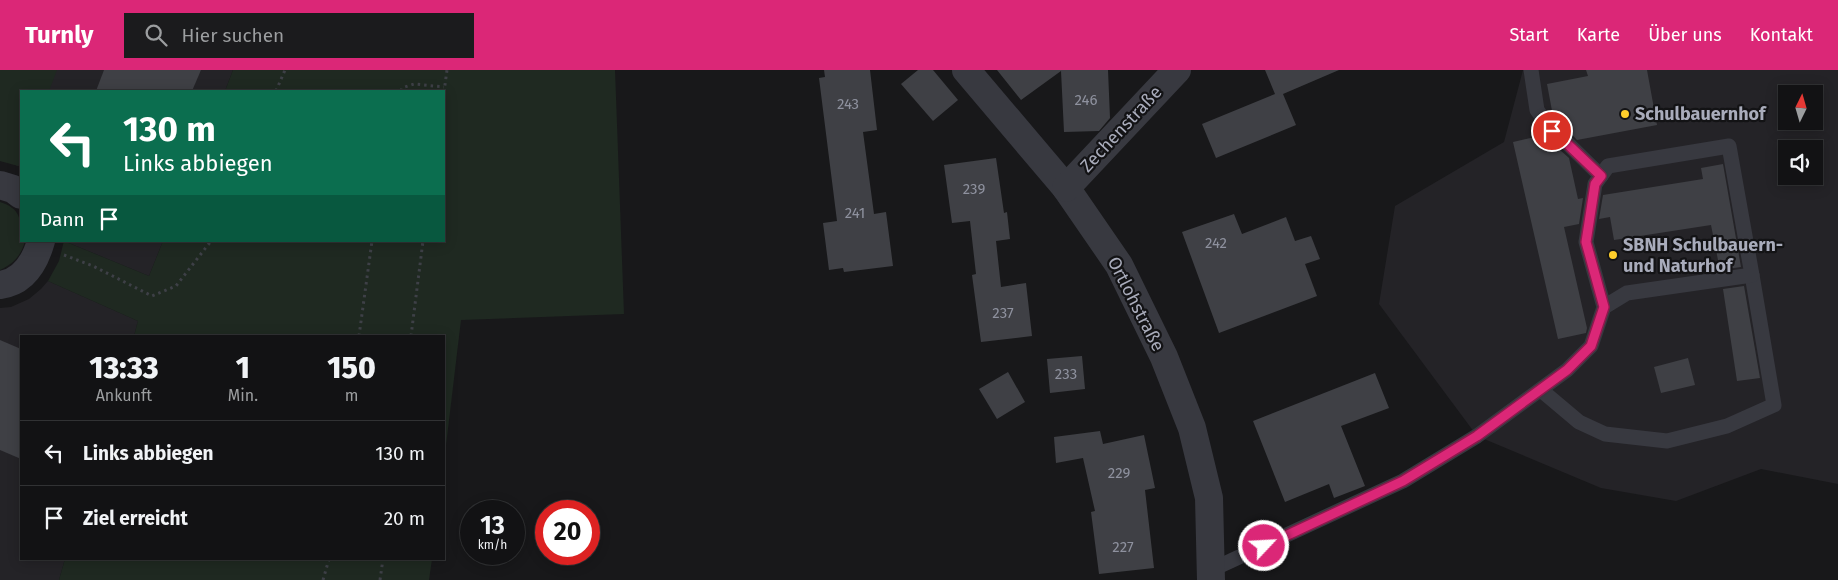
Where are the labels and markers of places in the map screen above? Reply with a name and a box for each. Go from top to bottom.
place label: Schulbauernhof [1635,103,1767,125]
marker: Schulbauernhof [1619,108,1631,120]
pin [1531,110,1573,152]
place label: SBNH Schulbauern- und Naturhof [1623,234,1783,277]
marker: SBNH Schulbauern- und Naturhof [1607,249,1619,261]

